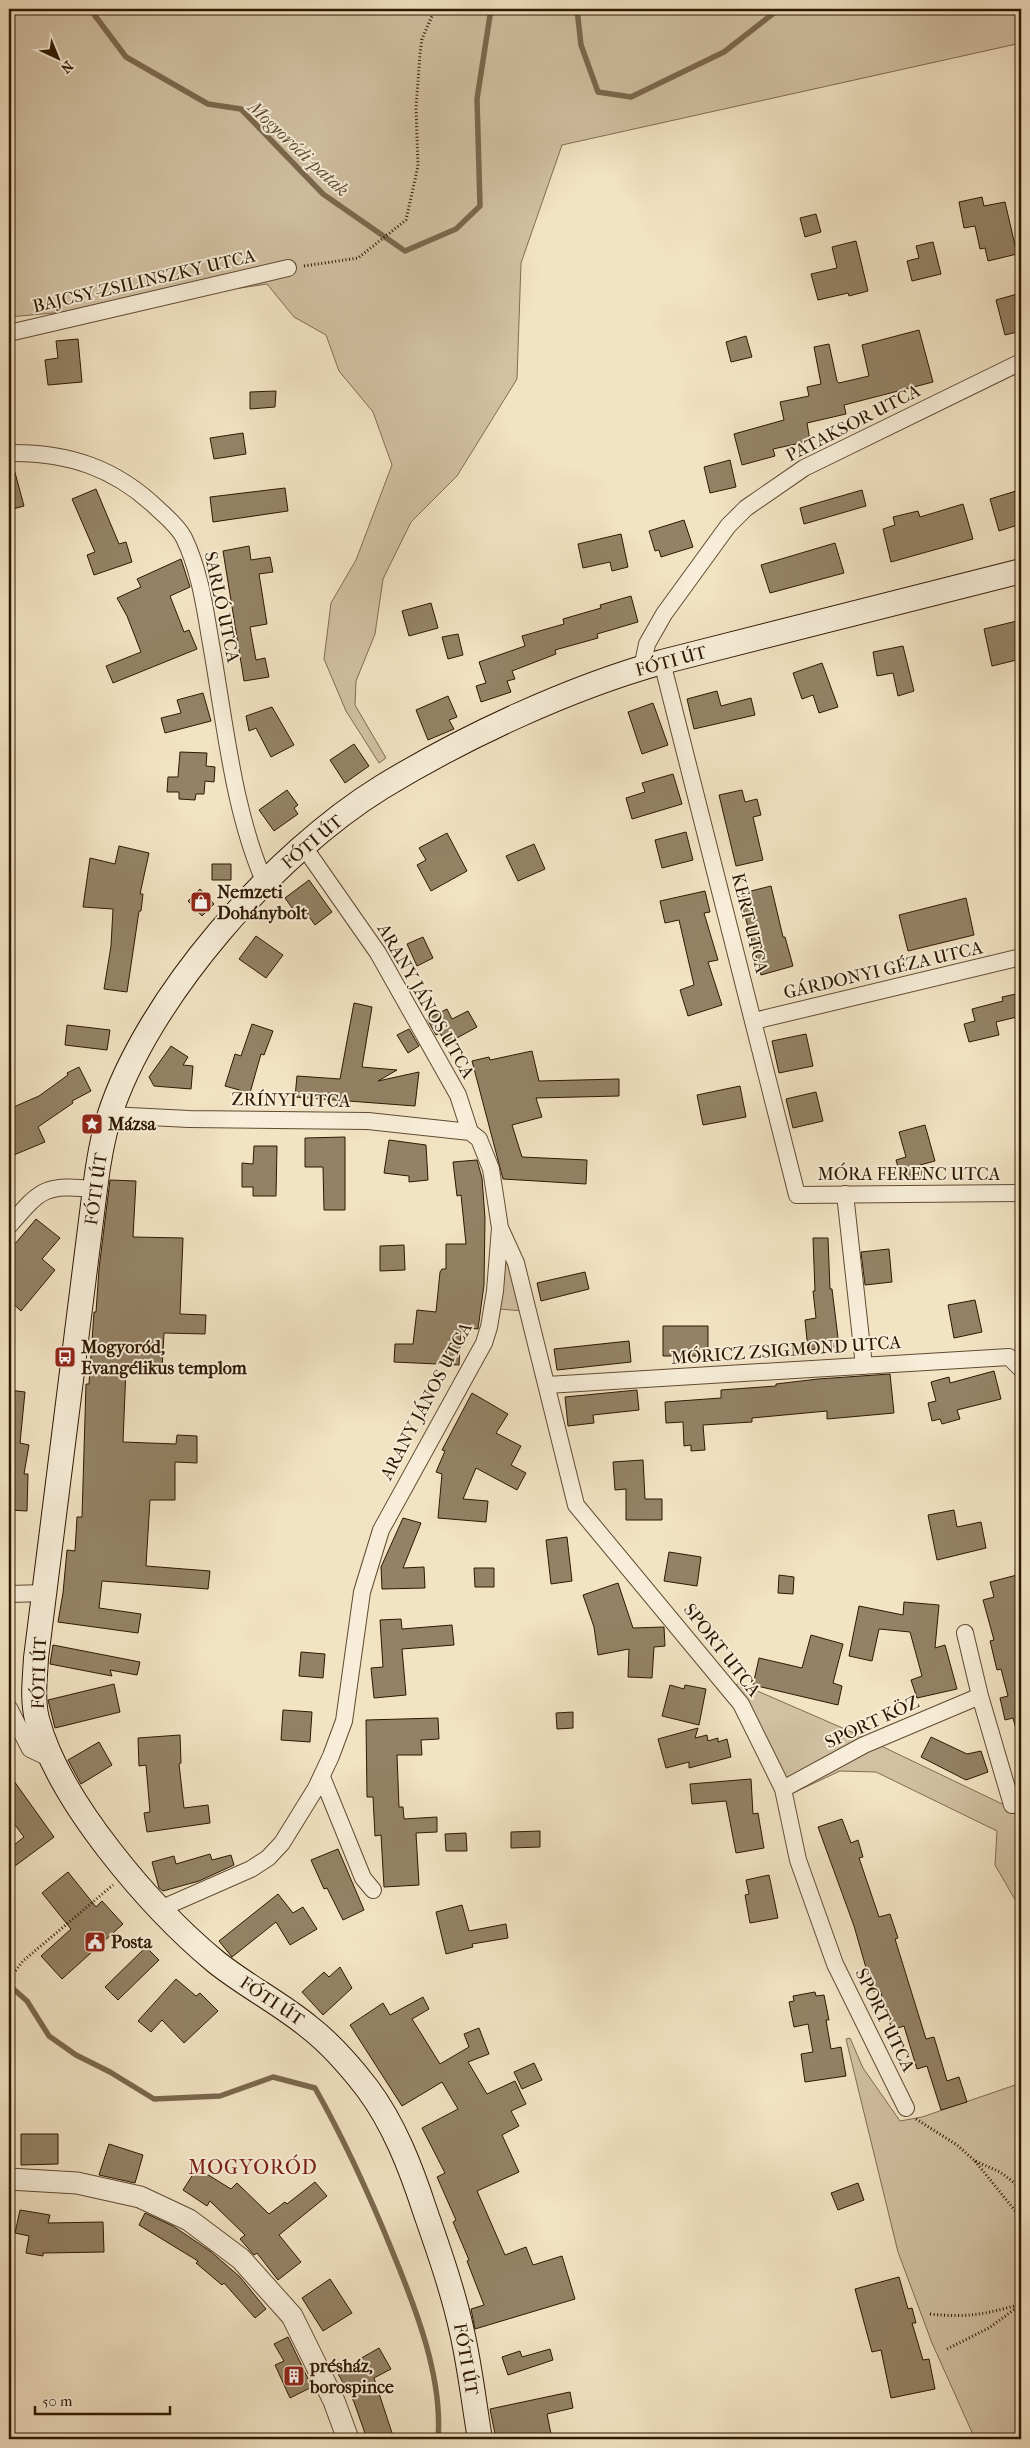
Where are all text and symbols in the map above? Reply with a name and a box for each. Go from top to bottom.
north arrow [32,32,82,82]
text: N [57,57,76,77]
water label: Mogyoródi-patak [242,95,353,201]
street label: BAJCSY-ZSILINSZKY UTCA [31,246,258,317]
street label: PATAKSOR UTCA [783,380,924,466]
street label: SARLÓ UTCA [200,549,246,665]
street label: FÓTI ÚT [633,640,710,681]
street label: FÓTI ÚT [276,809,348,874]
street label: KERT UTCA [727,871,772,976]
place label: Nemzeti Dohánybolt [217,882,308,924]
shop icon: Nemzeti Dohánybolt [189,890,213,914]
street label: ARANY JÁNOS UTCA [372,919,480,1083]
street label: GÁRDONYI GÉZA UTCA [781,936,985,1004]
street label: ZRÍNYI UTCA [231,1088,351,1112]
place icon: Mázsa [80,1112,104,1136]
place label: Mázsa [107,1114,156,1135]
street label: FÓTI ÚT [79,1150,112,1227]
street label: MÓRA FERENC UTCA [818,1162,1001,1185]
street label: ARANY JÁNOS UTCA [375,1318,477,1484]
street label: MÓRICZ ZSIGMOND UTCA [670,1330,902,1369]
place label: Mogyoród, Evangélikus templom [80,1337,248,1379]
bus stop icon: Mogyoród, Evangélikus templom [53,1345,77,1369]
street label: SPORT UTCA [679,1600,765,1701]
street label: FÓTI ÚT [26,1635,51,1710]
street label: SPORT KÖZ [821,1691,923,1753]
public building icon: Posta [83,1930,107,1954]
place label: Posta [111,1932,153,1953]
street label: SPORT UTCA [850,1965,919,2076]
street label: FÓTI ÚT [236,1971,310,2031]
district label: MOGYORÓD [188,2154,318,2179]
street label: FÓTI ÚT [449,2321,484,2398]
place label: présház, borospince [309,2356,394,2398]
building icon: présház, borospince [282,2364,306,2388]
scale bar [35,2383,170,2415]
text: 50 m [42,2392,73,2410]

